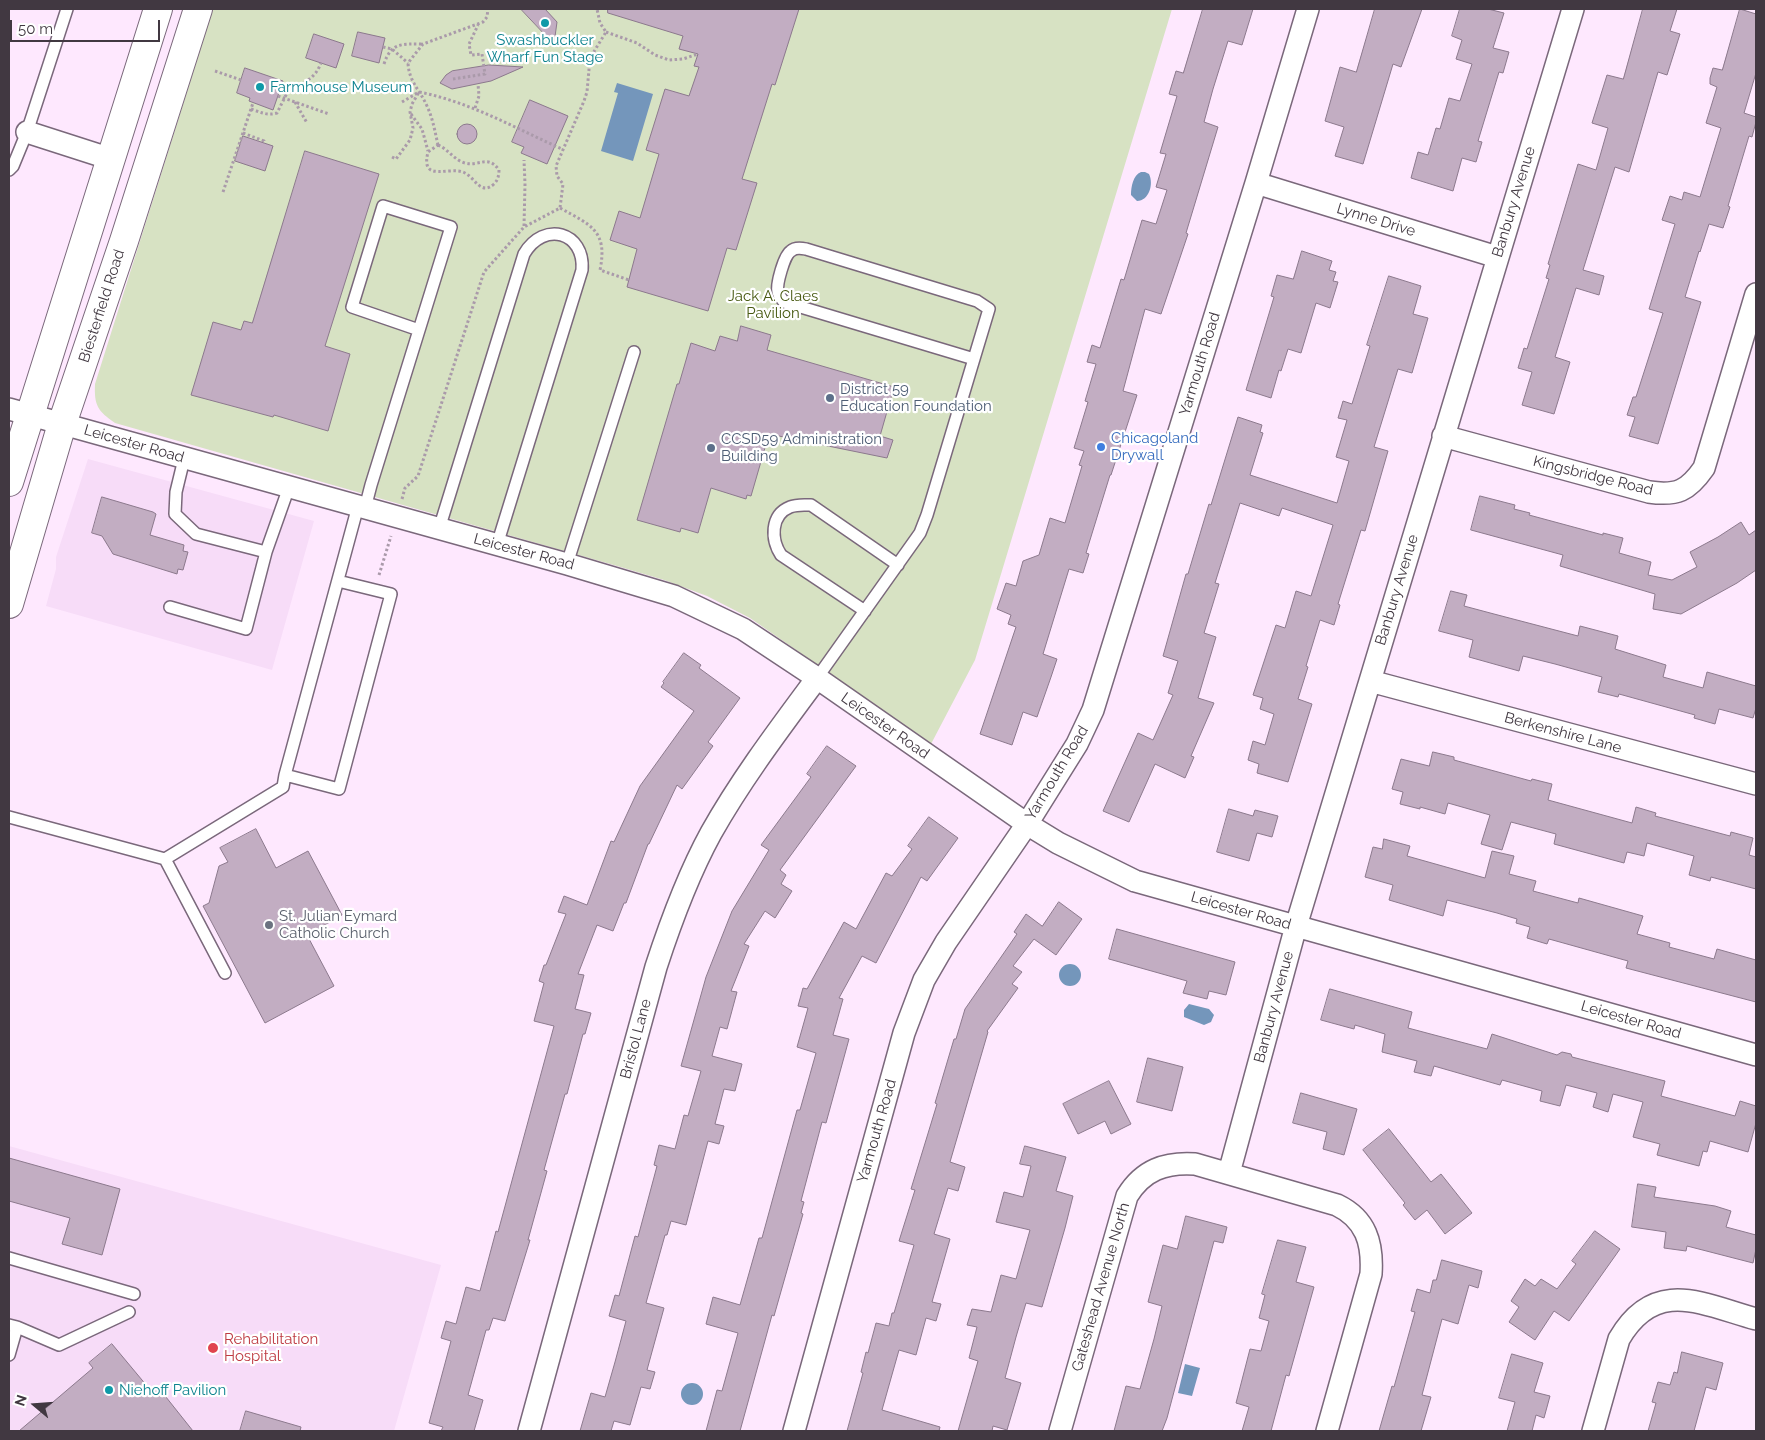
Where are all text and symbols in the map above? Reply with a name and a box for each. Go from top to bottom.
scale bar [12,10,162,42]
marker: Swashbuckler Wharf Fun Stage [539,17,551,29]
text: 50 m [18,20,53,38]
place label: Swashbuckler Wharf Fun Stage [487,31,603,66]
place label: Farmhouse Museum [270,78,412,96]
marker: Farmhouse Museum [254,81,266,93]
street label: Banbury Avenue [1489,144,1539,260]
street label: Lynne Drive [1334,199,1418,241]
street label: Biesterfield Road [75,247,129,365]
park label: Jack A. Claes Pavilion [728,287,818,322]
street label: Yarmouth Road [1176,310,1224,418]
place label: District 59 Education Foundation [840,380,992,415]
marker: District 59 Education Foundation [824,392,836,404]
street label: Leicester Road [82,421,186,467]
place label: Chicagoland Drywall [1111,429,1198,464]
place label: CCSD59 Administration Building [721,430,882,465]
marker: Chicagoland Drywall [1095,441,1107,453]
marker: CCSD59 Administration Building [705,442,717,454]
street label: Kingsbridge Road [1531,452,1655,500]
street label: Leicester Road [472,530,576,574]
street label: Banbury Avenue [1372,532,1422,648]
street label: Leicester Road [837,689,933,763]
street label: Berkenshire Lane [1502,709,1624,757]
street label: Yarmouth Road [1022,722,1092,824]
street label: Leicester Road [1189,888,1293,934]
place label: St. Julian Eymard Catholic Church [279,907,397,942]
marker: St. Julian Eymard Catholic Church [263,919,275,931]
street label: Banbury Avenue [1250,949,1298,1065]
street label: Bristol Lane [617,997,655,1081]
street label: Leicester Road [1579,997,1683,1043]
street label: Yarmouth Road [854,1077,900,1185]
street label: Gateshead Avenue North [1068,1201,1134,1373]
place label: Rehabilitation Hospital [224,1330,318,1365]
marker: Rehabilitation Hospital [206,1341,220,1355]
north arrow [10,1380,60,1430]
place label: Niehoff Pavilion [119,1381,226,1399]
marker: Niehoff Pavilion [103,1384,115,1396]
text: N [11,1393,30,1408]

